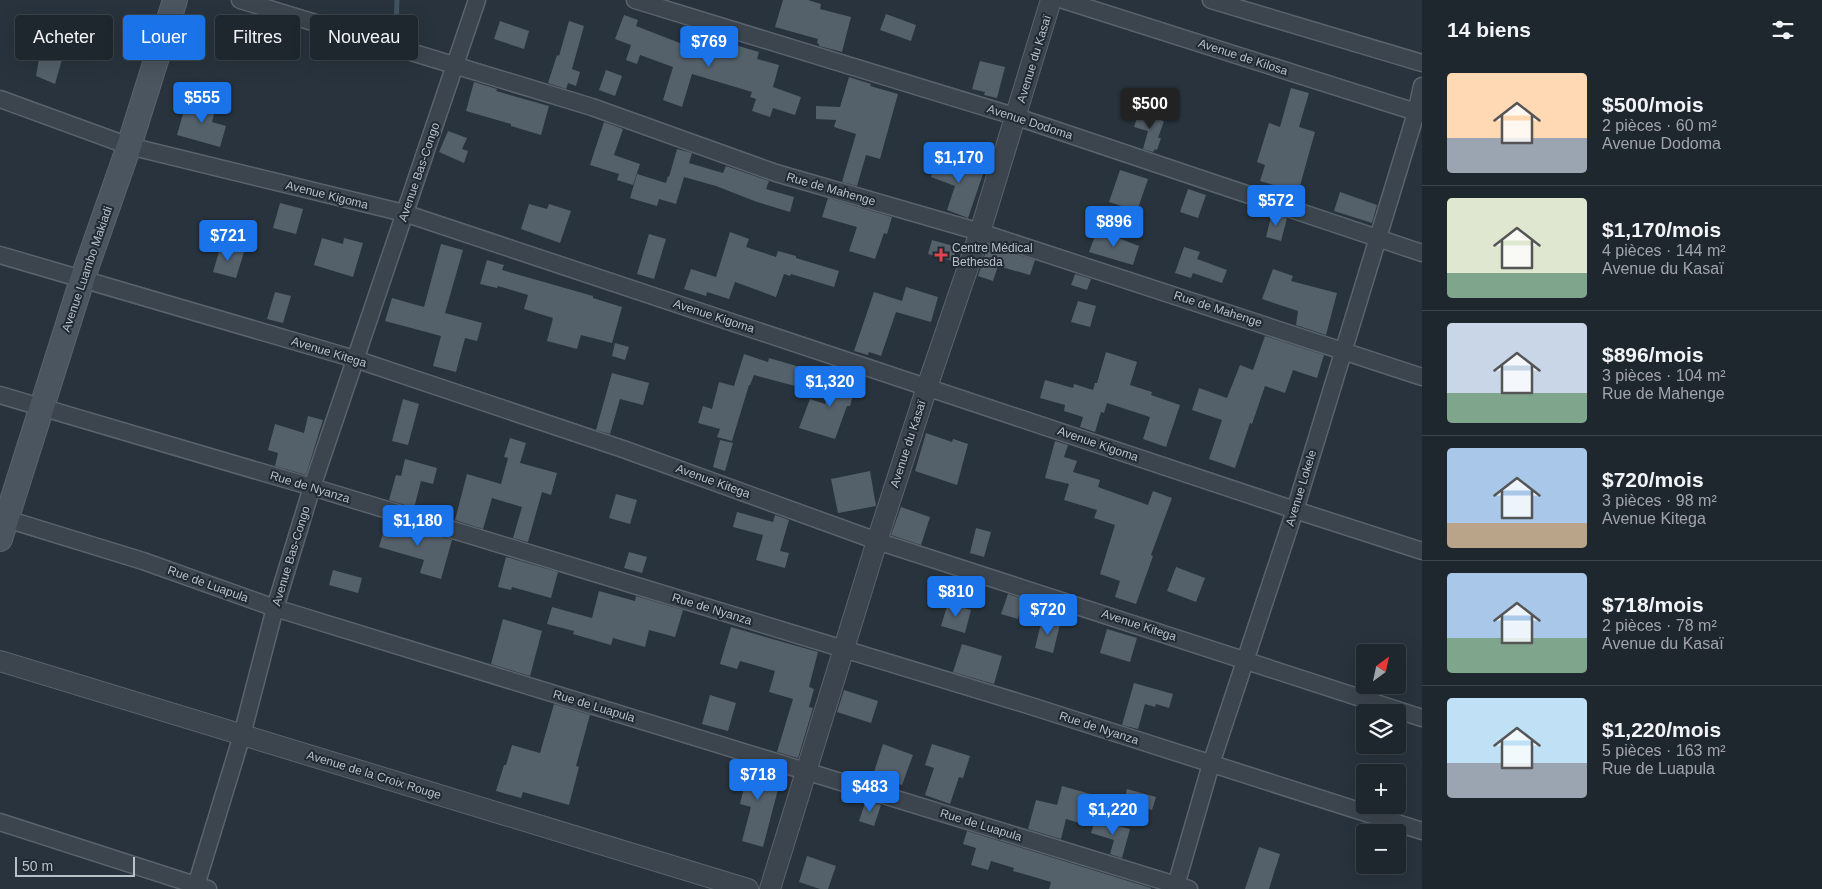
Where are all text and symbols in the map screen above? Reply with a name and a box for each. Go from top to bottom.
street label: Avenue du Kasaï [1014,13,1054,105]
chip: Acheter [15,15,113,60]
chip: Louer [123,15,205,60]
chip: Filtres [215,15,300,60]
chip: Nouveau [310,15,418,60]
icon: filters [1769,16,1797,44]
text: 14 biens [1447,18,1531,41]
pin: $769 [679,26,739,68]
text: $769 [691,33,727,50]
street label: Avenue de Kilosa [1197,36,1290,78]
pin: $555 [172,82,232,124]
pin: $500 [1120,88,1180,130]
text: $555 [184,89,220,106]
icon: home [1487,93,1547,153]
text: $500/mois [1602,93,1704,116]
text: $500 [1132,95,1168,112]
street label: Avenue Dodoma [985,102,1075,143]
text: 2 pièces · 60 m² [1602,117,1717,134]
street label: Avenue Bas-Congo [395,120,443,223]
text: Avenue Dodoma [1602,135,1721,152]
pin: $1,170 [918,142,1000,184]
text: $1,170 [935,149,983,166]
street label: Rue de Mahenge [785,170,877,209]
street label: Avenue Kigoma [284,178,370,212]
pin: $572 [1246,184,1306,227]
text: $572 [1258,192,1294,209]
street label: Avenue Luambo Makiadi [59,204,115,334]
pin: $896 [1084,206,1144,248]
text: $896 [1096,213,1132,230]
icon: home [1487,218,1547,278]
text: $1,170/mois [1602,218,1721,241]
pin: $721 [198,220,258,262]
text: $721 [210,227,246,244]
place label: Centre Médical Bethesda [952,241,1033,269]
text: 4 pièces · 144 m² [1602,242,1726,259]
marker: Centre Médical Bethesda [934,248,948,262]
text: Avenue du Kasaï [1602,260,1724,277]
street label: Rue de Mahenge [1172,288,1264,330]
street label: Avenue Kigoma [672,296,757,336]
street label: Avenue Kitega [290,334,369,370]
icon: home [1487,343,1547,403]
text: $896/mois [1602,343,1704,366]
pin: $1,320 [789,366,871,408]
text: 3 pièces · 104 m² [1602,367,1726,384]
text: $1,320 [806,373,854,390]
text: Rue de Mahenge [1602,385,1725,402]
street label: Avenue du Kasaï [887,398,929,490]
street label: Avenue Kigoma [1056,424,1141,464]
street label: Avenue Lokele [1283,448,1319,528]
street label: Avenue Kitega [674,461,752,501]
street label: Rue de Nyanza [268,468,352,506]
icon: home [1487,468,1547,528]
text: $720/mois [1602,468,1704,491]
text: 3 pièces · 98 m² [1602,492,1717,509]
street label: Avenue Bas-Congo [269,504,313,608]
pin: $1,180 [377,504,459,547]
text: Avenue Kitega [1602,510,1706,527]
text: $1,180 [394,512,442,529]
street label: Rue de Luapula [166,563,251,605]
pin: $810 [926,576,986,618]
text: $810 [938,583,974,600]
street label: Rue de Nyanza [670,590,754,628]
icon: home [1487,593,1547,653]
text: $718/mois [1602,593,1704,616]
pin: $720 [1018,594,1078,636]
text: $720 [1030,601,1066,618]
street label: Avenue Kitega [1100,606,1178,644]
text: 2 pièces · 78 m² [1602,617,1717,634]
text: Avenue du Kasaï [1602,635,1724,652]
north arrow [1356,644,1406,694]
map controls [1356,644,1406,874]
street label: Rue de Luapula [551,687,637,725]
button: layers [1356,704,1406,754]
street label: Rue de Nyanza [1058,709,1141,748]
icon: home [1487,718,1547,778]
text: $1,220/mois [1602,718,1721,741]
text: 5 pièces · 163 m² [1602,742,1726,759]
street label: Avenue de la Croix Rouge [305,748,443,802]
pin: $718 [728,758,788,801]
text: Rue de Luapula [1602,760,1715,777]
button: + [1356,764,1406,814]
text: $718 [740,766,776,783]
pin: $483 [840,770,900,813]
text: $483 [852,778,888,795]
pin: $1,220 [1072,794,1154,836]
text: $1,220 [1089,801,1137,818]
street label: Rue de Luapula [938,806,1024,844]
button: − [1356,824,1406,874]
scale bar [15,854,135,877]
text: 50 m [22,858,53,874]

